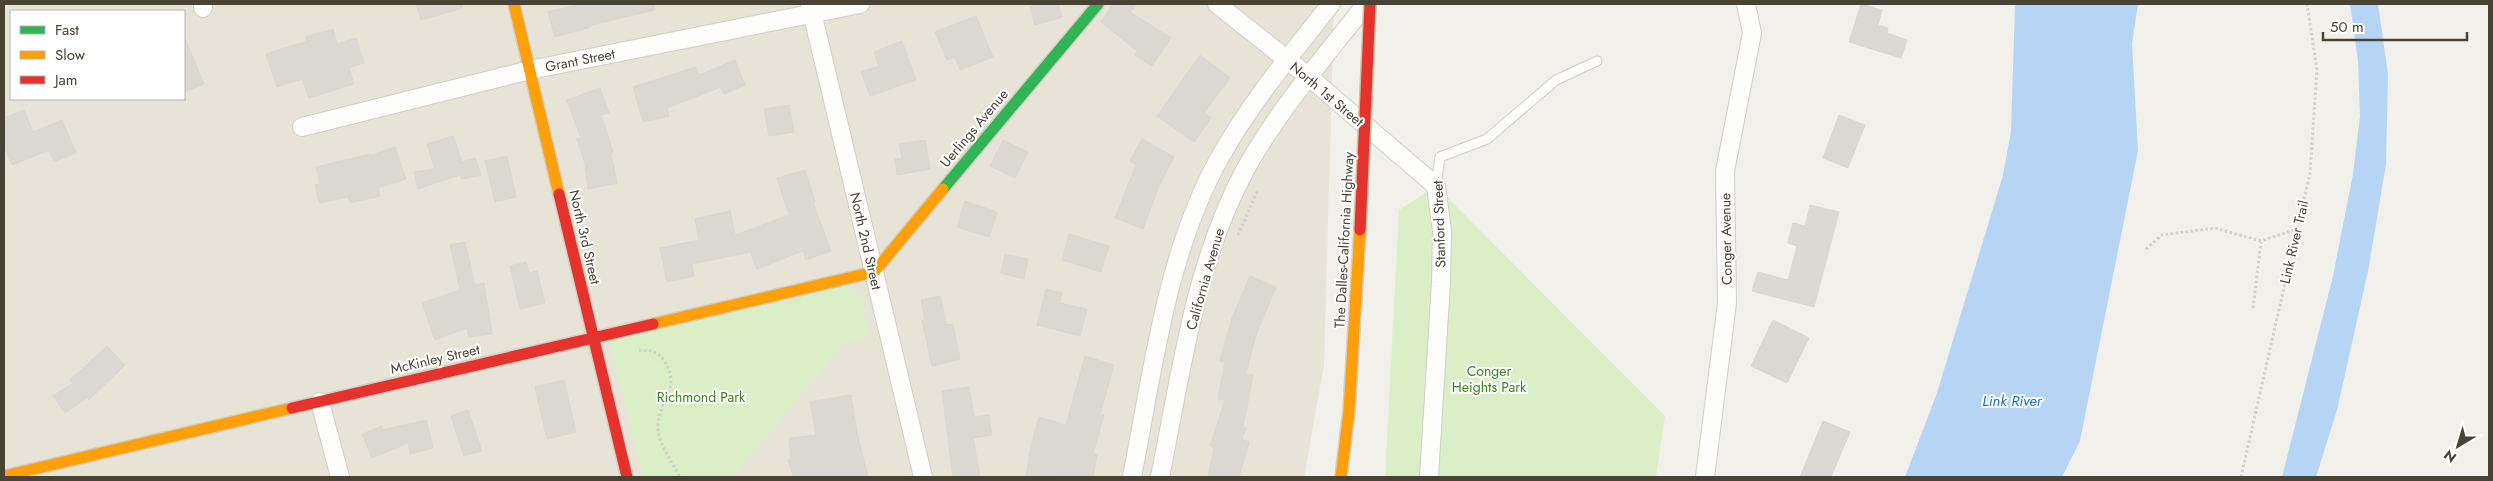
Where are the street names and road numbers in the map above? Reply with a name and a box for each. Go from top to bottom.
street label: Grant Street [543,43,617,77]
street label: North 1st Street [1286,57,1369,131]
street label: Uerlings Avenue [935,85,1013,171]
street label: The Dalles-California Highway [1329,150,1359,329]
street label: Stanford Street [1427,179,1451,268]
street label: North 3rd Street [564,188,606,287]
street label: North 2nd Street [845,190,887,292]
street label: Conger Avenue [1715,193,1737,285]
street label: Link River Trail [2275,198,2313,286]
street label: California Avenue [1181,226,1229,332]
street label: McKinley Street [388,339,482,379]

